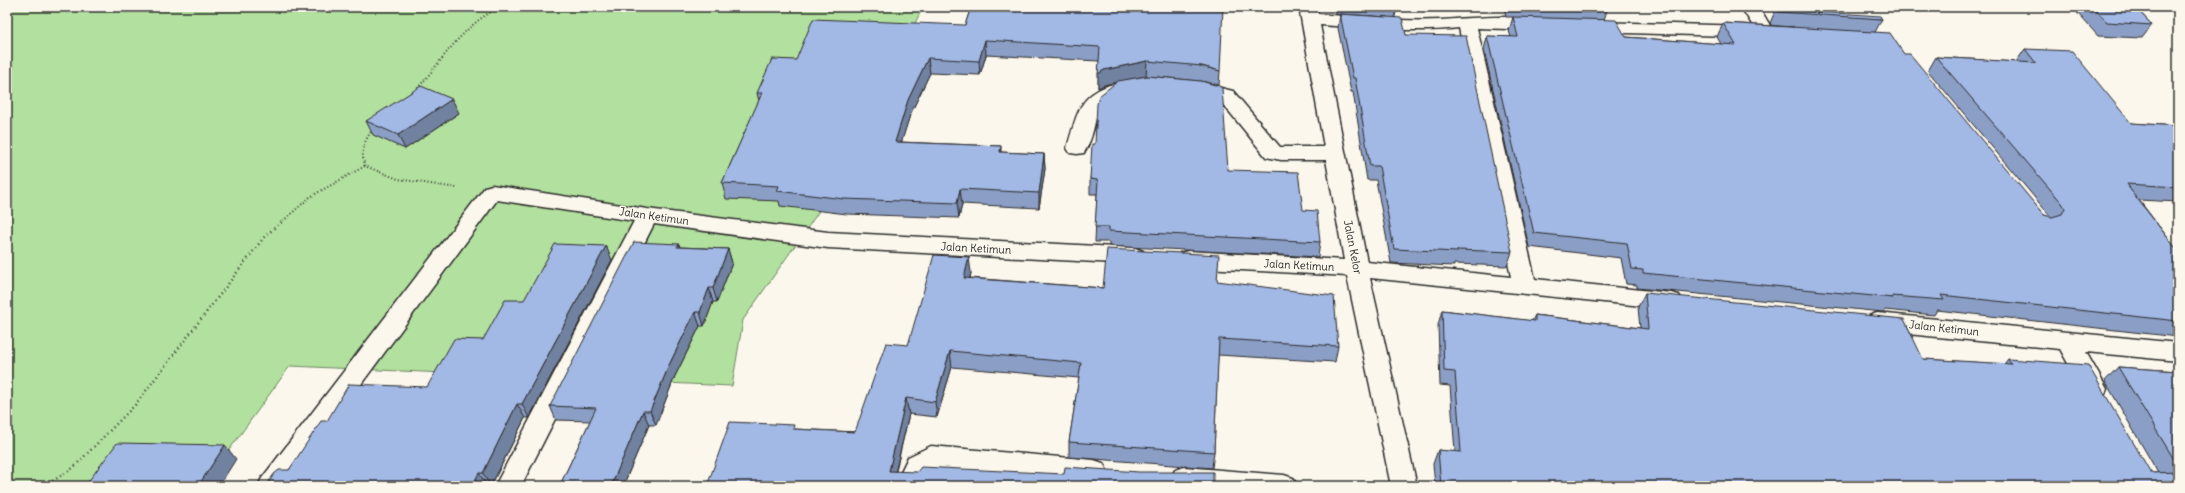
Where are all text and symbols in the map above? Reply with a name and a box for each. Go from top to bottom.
street label: Jalan Ketimun [618,204,690,228]
street label: Jalan Kelor [1341,219,1365,276]
street label: Jalan Ketimun [940,239,1012,257]
street label: Jalan Ketimun [1263,256,1335,274]
street label: Jalan Ketimun [1908,317,1980,339]

